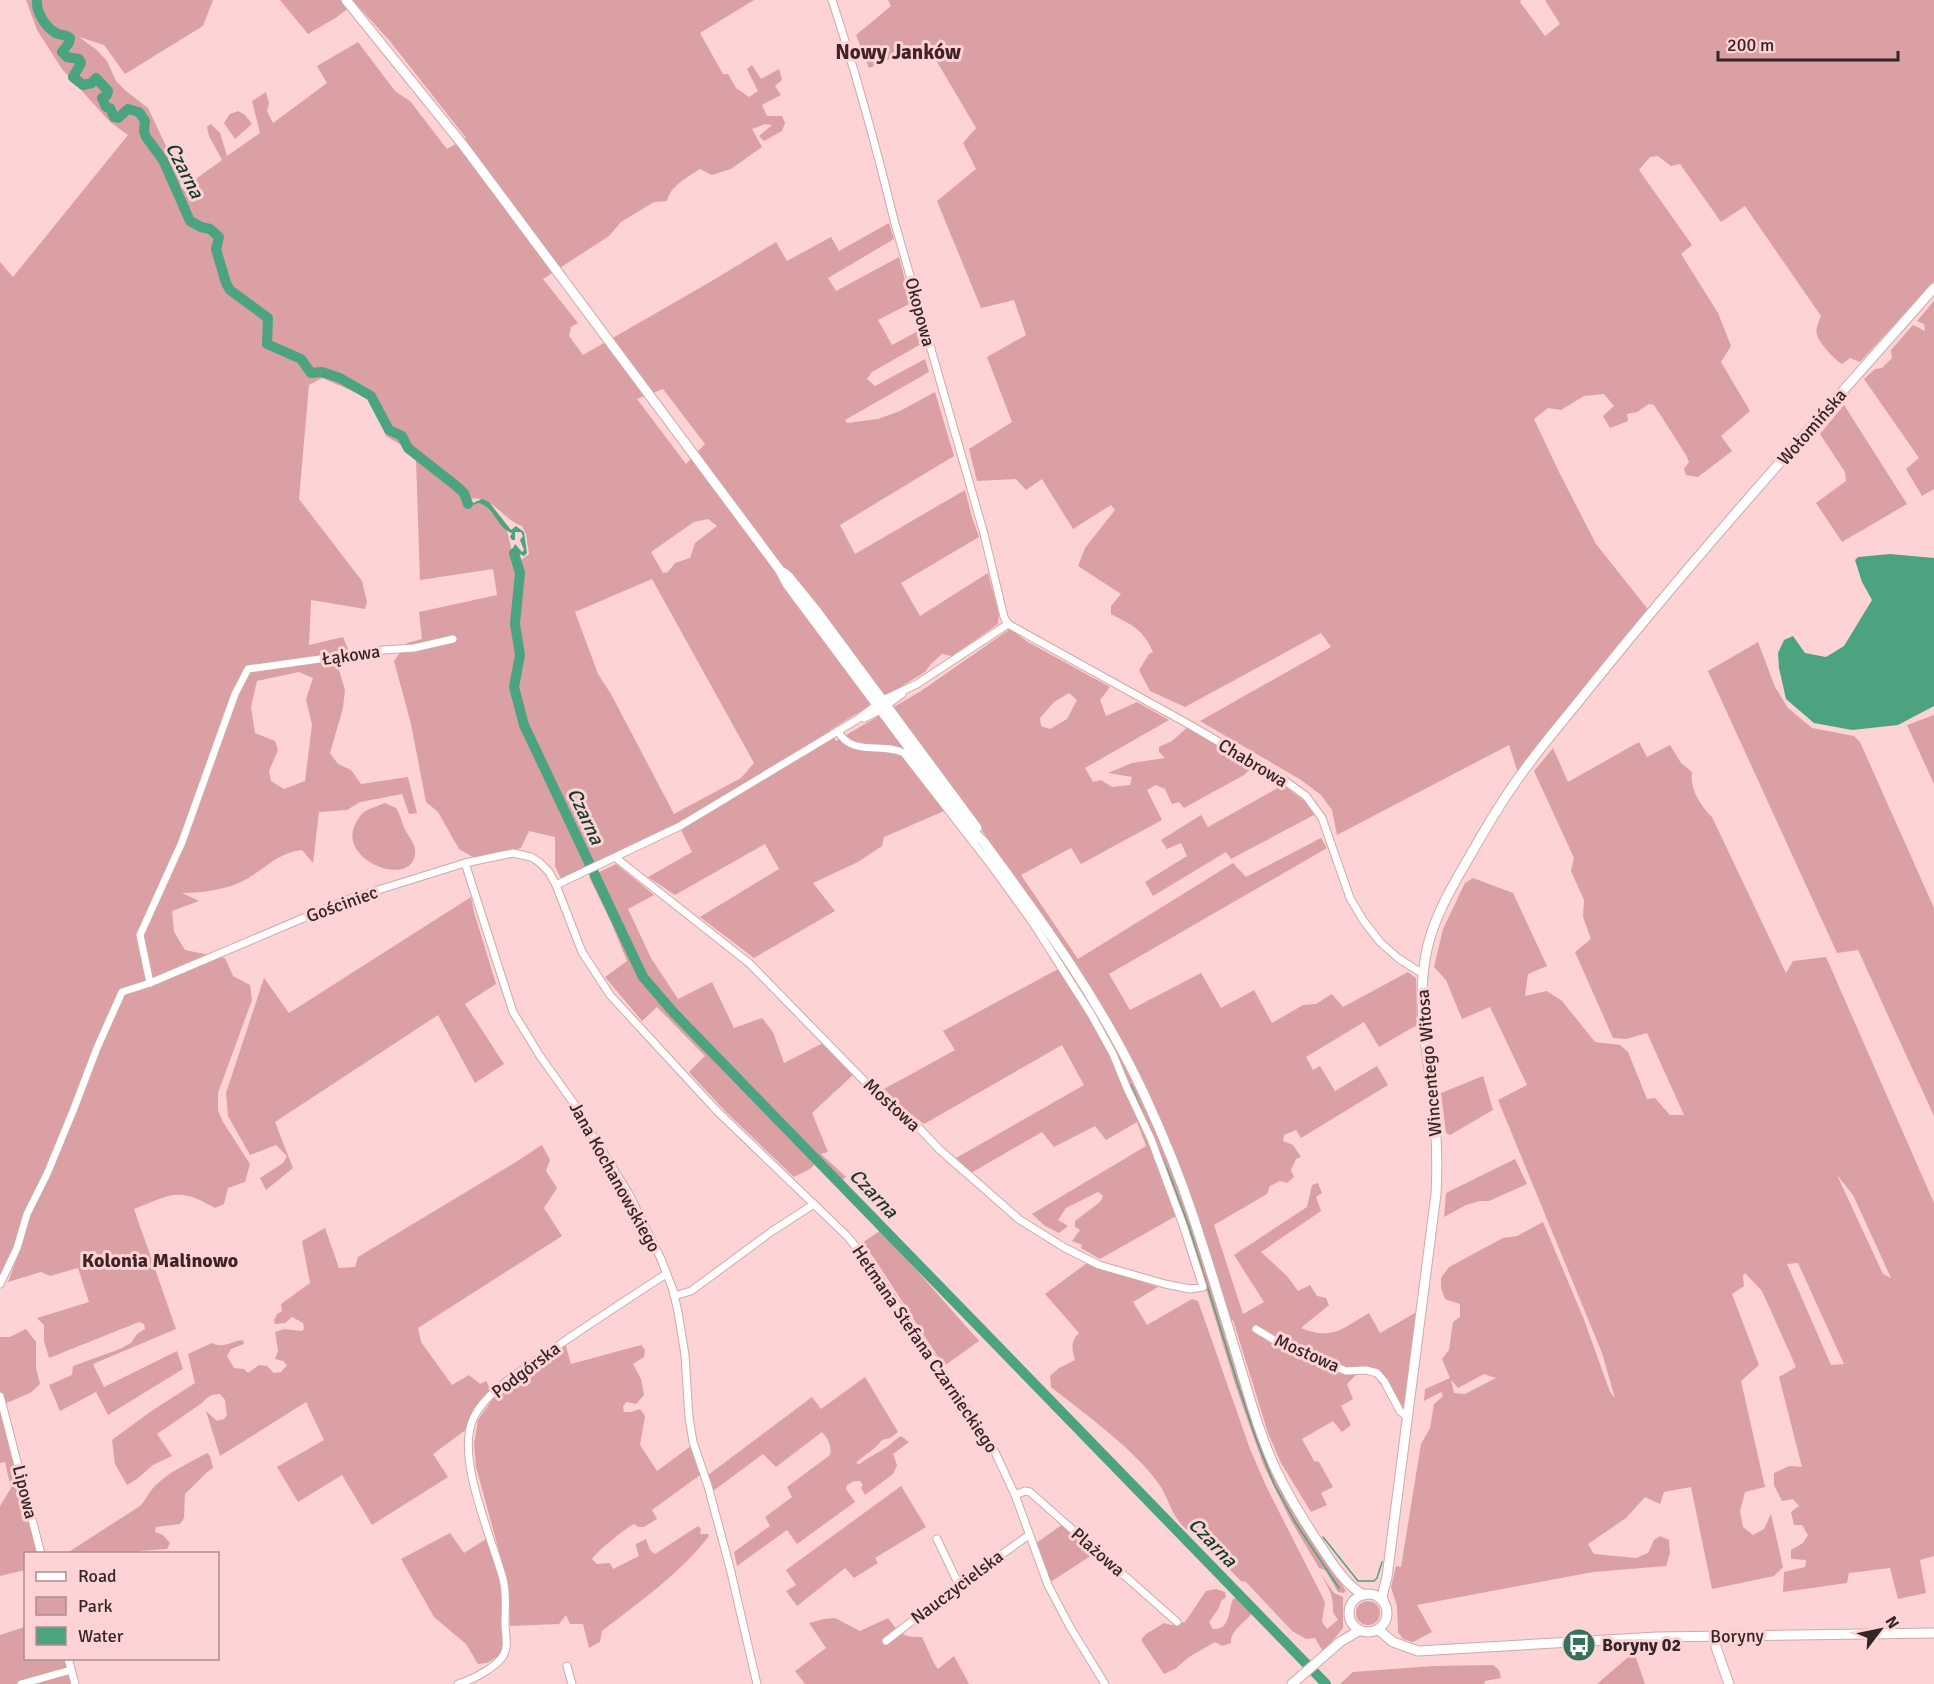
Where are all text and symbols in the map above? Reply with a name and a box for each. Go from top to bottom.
scale bar [1718,24,1898,62]
text: 200 m [1727,34,1774,56]
district label: Nowy Janków [835,39,961,65]
water label: Czarna [160,138,210,203]
street label: Okopowa [900,275,940,349]
street label: Wołomińska [1773,384,1851,470]
street label: Łąkowa [321,640,381,670]
street label: Chabrowa [1214,734,1292,792]
water label: Czarna [562,784,610,849]
street label: Gościniec [303,881,381,927]
street label: Wincentego Witosa [1412,988,1446,1138]
street label: Mostowa [859,1074,925,1136]
street label: Jana Kochanowskiego [565,1098,665,1256]
water label: Czarna [844,1163,904,1224]
street label: Hetmana Stefana Czarnieckiego [847,1241,1003,1457]
district label: Kolonia Malinowo [82,1248,238,1273]
street label: Mostowa [1271,1329,1343,1377]
street label: Podgórska [487,1337,565,1403]
street label: Lipowa [8,1463,42,1521]
water label: Czarna [1183,1512,1243,1573]
street label: Plażowa [1067,1523,1129,1581]
street label: Nauczycielska [907,1545,1007,1629]
legend [24,1552,219,1660]
text: Road [78,1565,117,1587]
text: Park [78,1595,113,1617]
north arrow [1850,1600,1910,1660]
text: N [1880,1613,1903,1633]
text: Water [78,1625,124,1647]
street label: Boryny [1710,1625,1765,1647]
bus stop icon: Boryny 02 [1561,1627,1597,1663]
place label: Boryny 02 [1602,1634,1681,1656]

